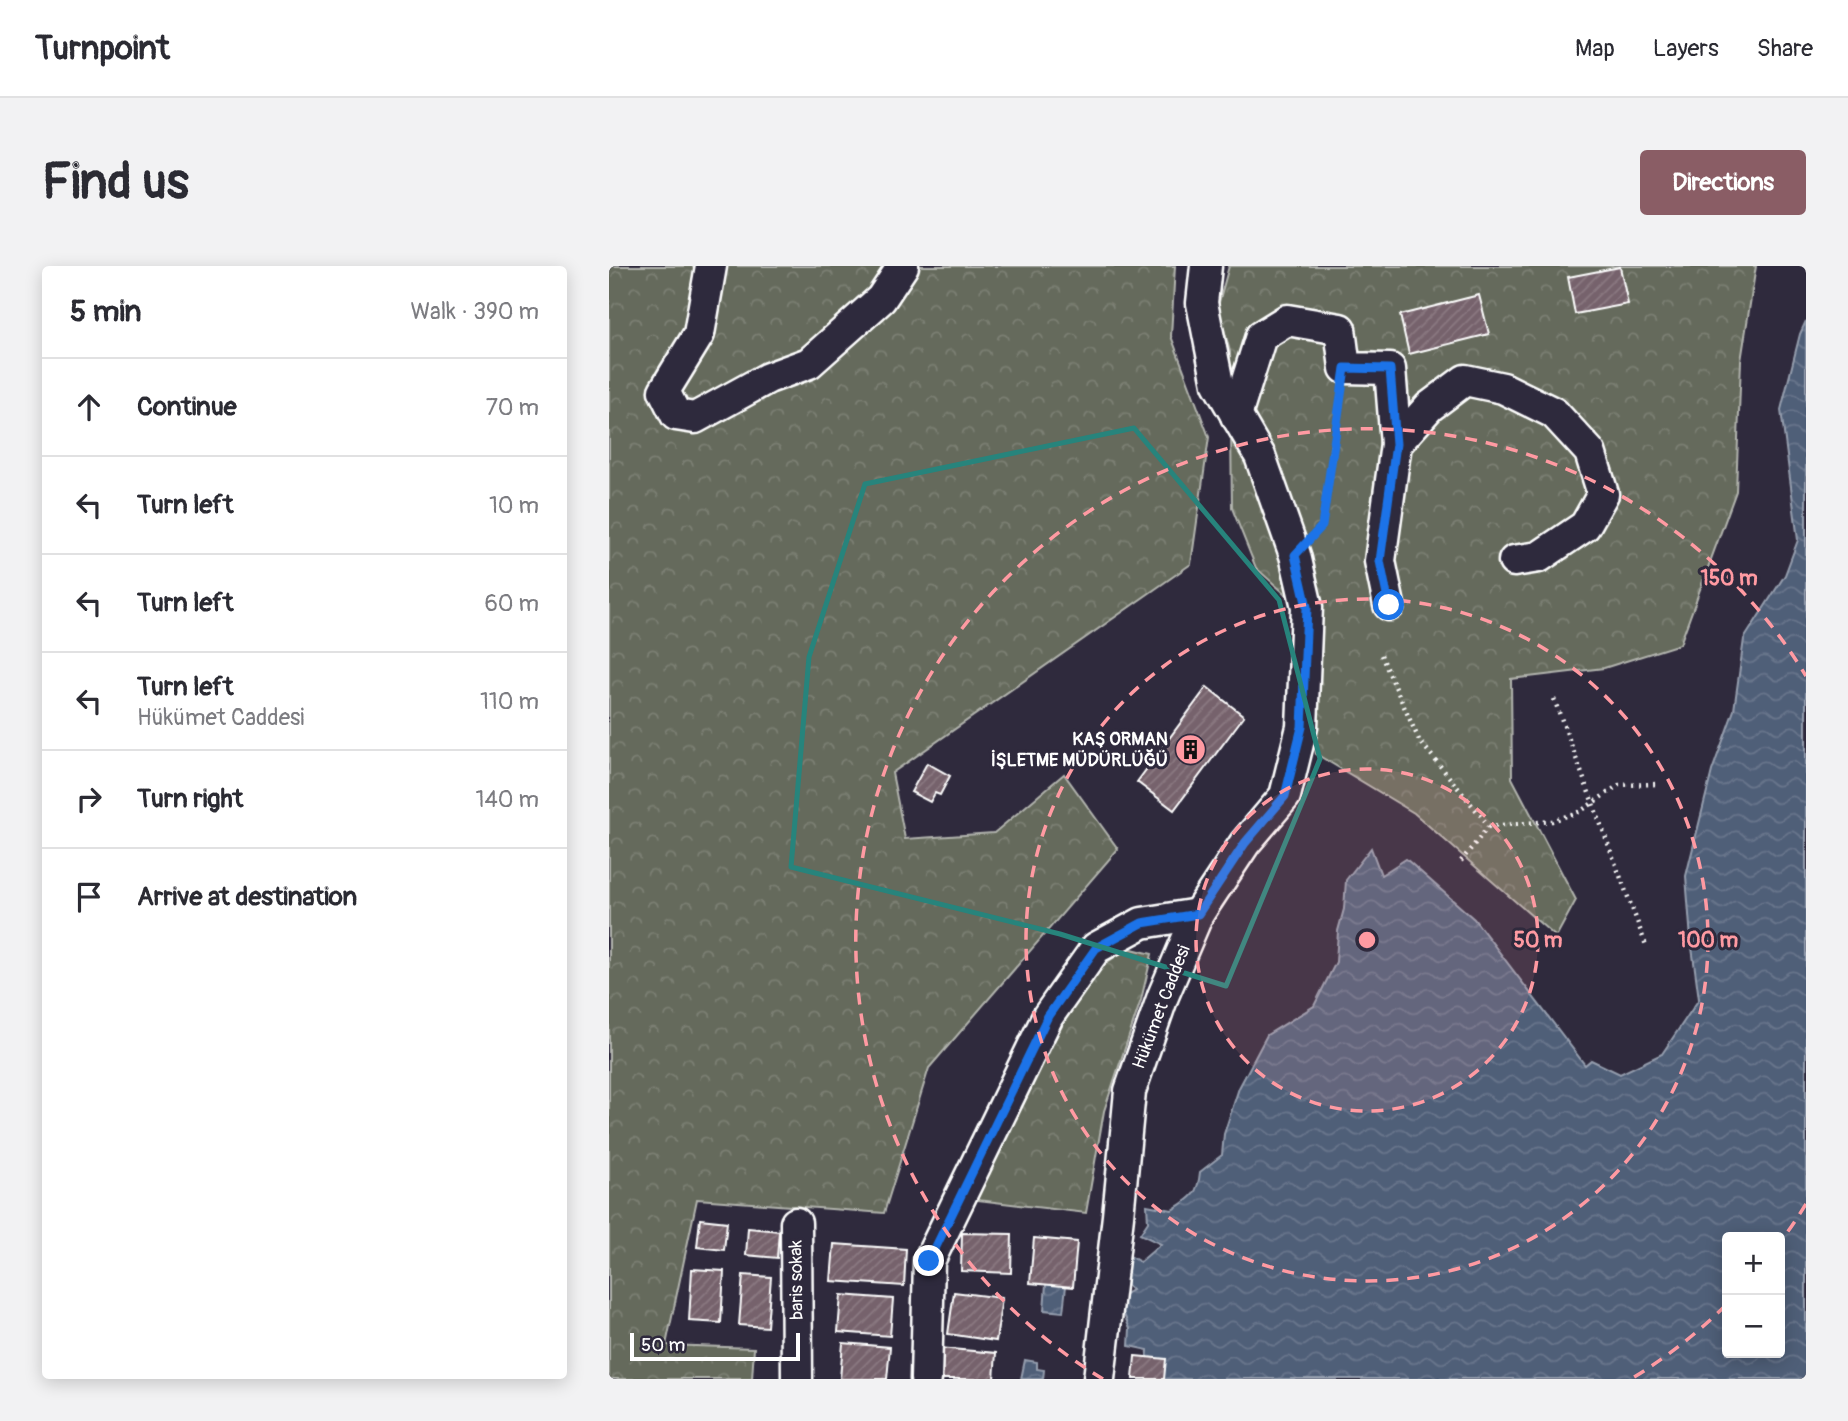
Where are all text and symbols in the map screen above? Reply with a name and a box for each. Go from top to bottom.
text: Turnpoint [35,28,170,69]
text: Map [1575,34,1615,63]
text: Layers [1653,34,1719,63]
text: Share [1757,34,1813,63]
button: Directions [1640,150,1806,215]
text: Find us [42,152,189,213]
text: 5 min [70,293,141,330]
text: Walk · 390 m [410,297,539,326]
icon: ahead [70,388,108,426]
text: Continue [137,391,237,423]
text: 70 m [486,393,539,422]
icon: left [70,486,108,524]
text: Turn left [137,489,233,521]
text: 10 m [489,491,539,520]
text: 150 m [1700,565,1758,592]
icon: left [70,584,108,622]
text: Turn left [137,587,233,619]
text: 60 m [484,589,539,618]
route start [1373,589,1404,620]
text: Turn left [137,671,233,703]
icon: left [70,682,108,720]
text: 110 m [480,687,539,716]
text: Hükümet Caddesi [137,703,304,732]
place label: KAŞ ORMAN İŞLETME MÜDÜRLÜĞÜ [991,728,1168,772]
building icon: KAŞ ORMAN İŞLETME MÜDÜRLÜĞÜ [1174,732,1208,766]
icon: right [70,780,108,818]
text: Turn right [137,783,243,815]
text: 140 m [476,785,539,814]
icon: arrive [70,878,108,916]
text: Arrive at destination [137,881,357,913]
text: 50 m [1514,927,1563,954]
text: 100 m [1678,927,1738,954]
centre of rings [1355,928,1379,952]
street label: Hükümet Caddesi [1127,942,1196,1072]
map controls [1722,1232,1785,1358]
button: + [1722,1232,1785,1295]
street label: baris sokak [784,1239,809,1320]
route end [913,1245,944,1276]
button: − [1722,1295,1785,1358]
scale bar [630,1330,800,1362]
text: 50 m [641,1333,685,1357]

